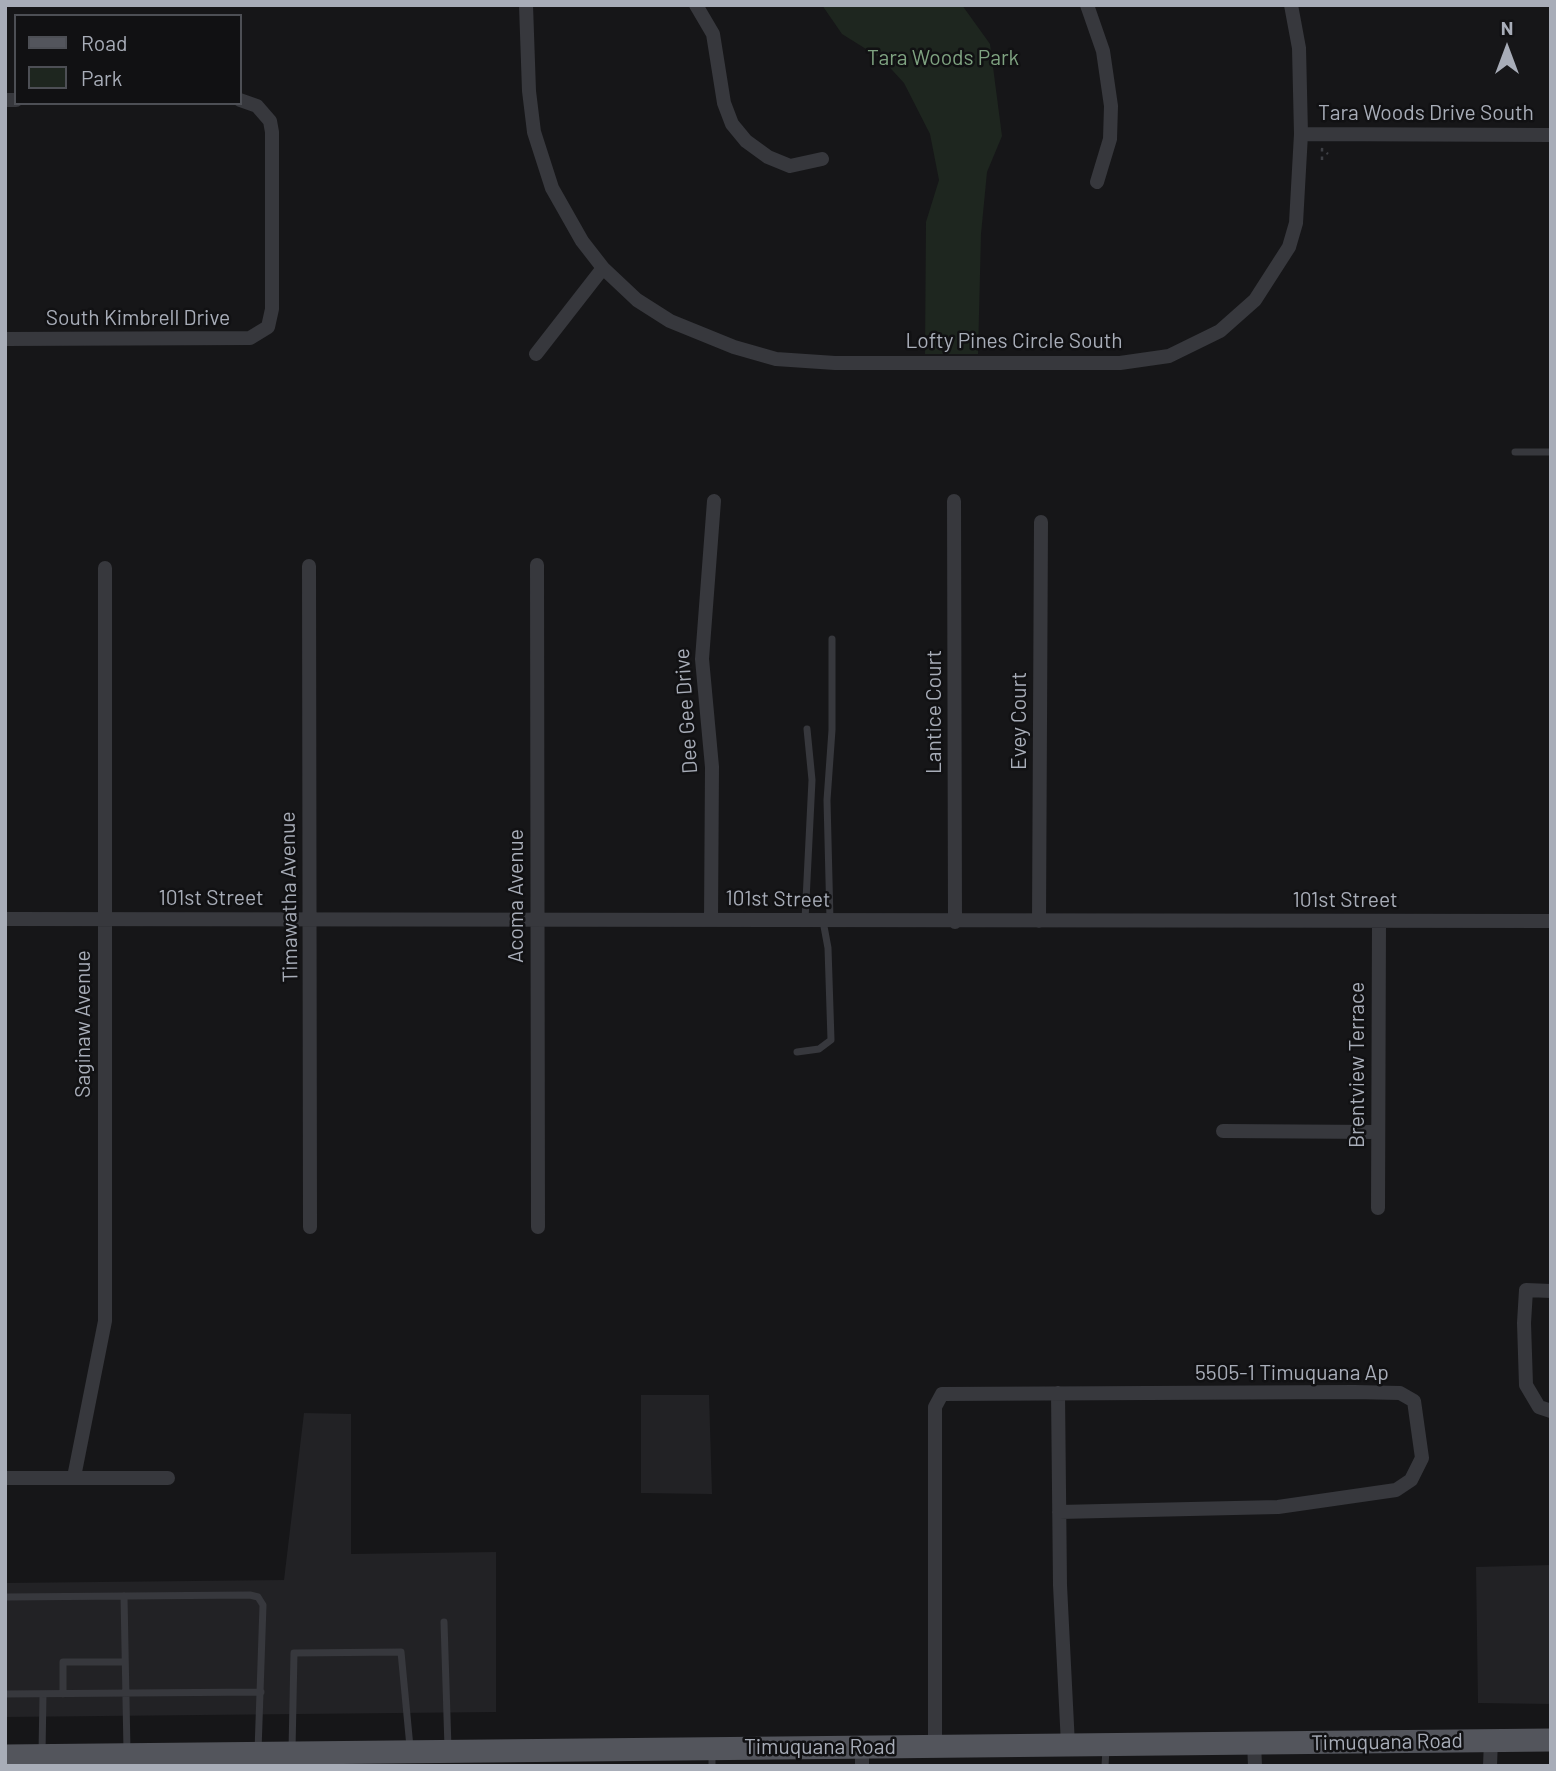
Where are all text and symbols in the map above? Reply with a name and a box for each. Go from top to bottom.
legend [14,14,242,105]
north arrow [1472,14,1542,84]
text: N [1501,16,1513,39]
text: Road [81,30,127,55]
park label: Tara Woods Park [867,45,1019,71]
text: Park [81,65,122,90]
street label: Tara Woods Drive South [1318,100,1534,126]
street label: South Kimbrell Drive [46,305,230,331]
street label: Lofty Pines Circle South [905,328,1123,354]
street label: Dee Gee Drive [669,647,703,775]
street label: Lantice Court [921,650,947,774]
street label: Evey Court [1006,672,1032,770]
street label: Timawatha Avenue [275,811,303,983]
street label: Acoma Avenue [503,829,529,963]
street label: 101st Street [158,885,264,911]
street label: 101st Street [725,885,831,913]
street label: 101st Street [1292,887,1398,913]
street label: Saginaw Avenue [70,950,96,1098]
street label: Brentview Terrace [1344,982,1370,1148]
street label: 5505-1 Timuquana Ap [1195,1360,1389,1386]
street label: Timuquana Road [1311,1728,1463,1756]
street label: Timuquana Road [744,1734,896,1760]

